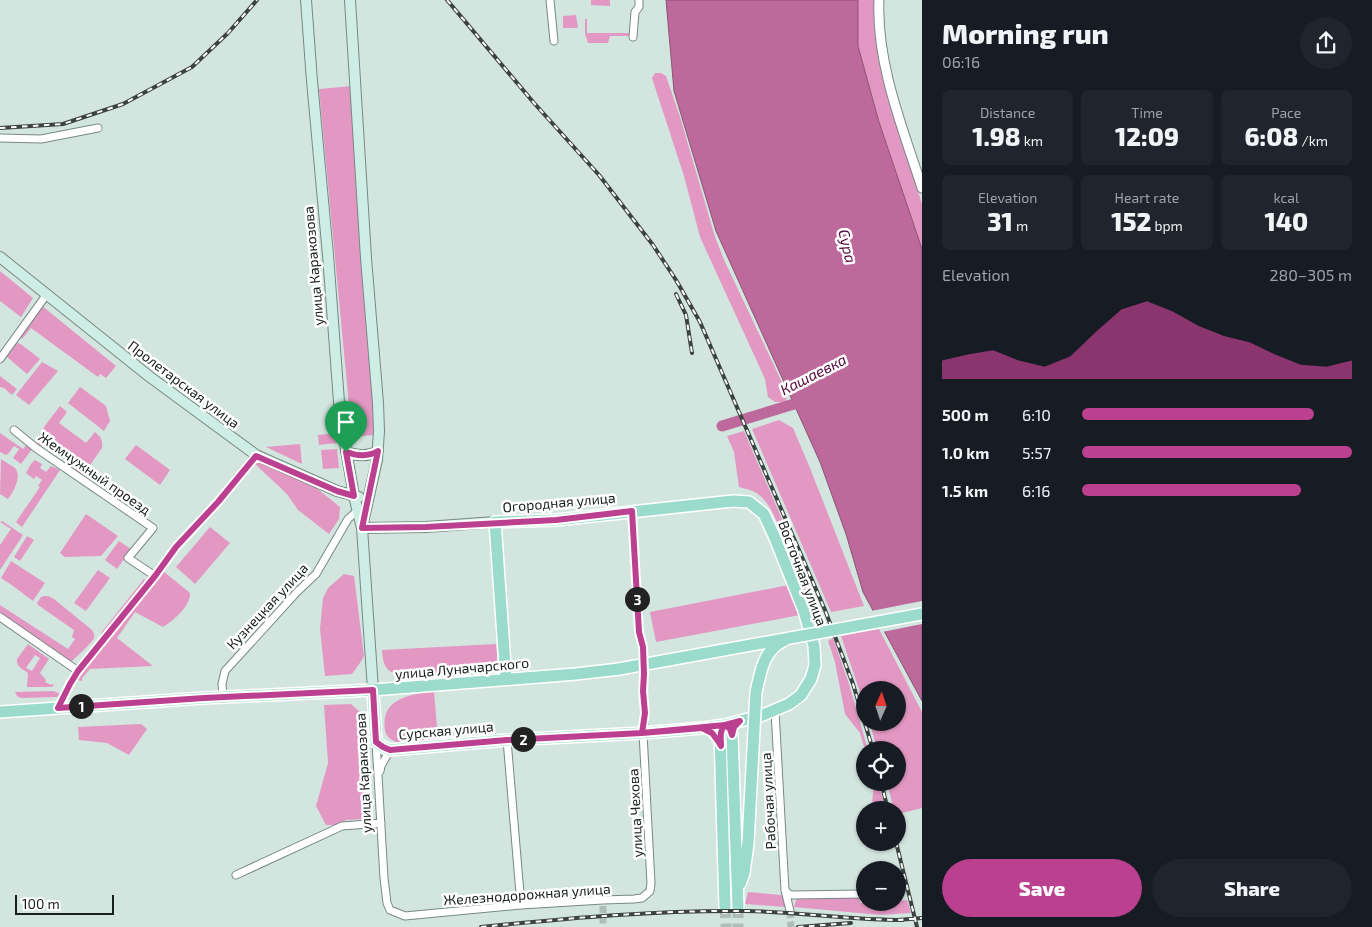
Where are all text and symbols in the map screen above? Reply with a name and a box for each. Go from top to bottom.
text: Morning run [942,16,1109,50]
button: share [1300,17,1352,69]
text: 06:16 [942,52,980,71]
text: Distance [980,104,1035,121]
text: Time [1131,104,1163,121]
text: Pace [1271,104,1301,121]
text: 1.98 [972,121,1021,151]
text: 12:09 [1115,121,1179,151]
text: 6:08 [1245,121,1298,151]
text: km [1021,132,1043,149]
text: /km [1298,132,1328,149]
text: Elevation [978,189,1037,206]
text: Heart rate [1115,189,1179,206]
text: kcal [1274,189,1299,206]
street label: улица Каракозова [299,205,327,327]
text: 31 [987,206,1013,236]
text: 152 [1111,206,1151,236]
text: 140 [1264,206,1308,236]
text: m [1013,217,1028,234]
text: bpm [1151,217,1183,234]
water label: Сура [835,227,861,265]
text: Elevation [942,265,1010,284]
text: 280–305 m [1269,265,1352,284]
street label: Пролетарская улица [125,337,243,431]
water label: Кашаевка [777,350,849,398]
pin [325,401,367,452]
text: 500 m [942,405,989,424]
text: 6:10 [1022,405,1051,424]
icon: arrive [332,408,360,436]
street label: Жемчужный проезд [36,428,154,518]
text: 1.0 km [942,443,989,462]
text: 5:57 [1022,443,1051,462]
text: 1.5 km [942,481,988,500]
text: 6:16 [1022,481,1050,500]
street label: Огородная улица [502,489,616,515]
street label: Восточная улица [775,518,831,628]
street label: Кузнецкая улица [223,559,311,653]
pin: 3 [624,586,650,612]
text: 3 [634,591,641,608]
street label: улица Луначарского [394,654,530,682]
north arrow [856,681,906,731]
map controls [856,681,906,911]
pin: 1 [68,694,94,718]
text: 1 [78,698,85,715]
street label: улица Каракозова [351,713,375,833]
street label: Сурская улица [398,717,494,743]
pin: 2 [510,726,536,752]
text: 2 [519,731,528,748]
button: locate [856,741,906,791]
street label: Рабочая улица [757,752,779,850]
street label: улица Чехова [624,768,646,858]
button: + [856,801,906,851]
button: Save [942,859,1142,917]
button: Share [1152,859,1352,917]
button: − [856,861,906,911]
street label: Железнодорожная улица [443,880,611,908]
scale bar [15,892,114,915]
text: 100 m [22,895,60,912]

